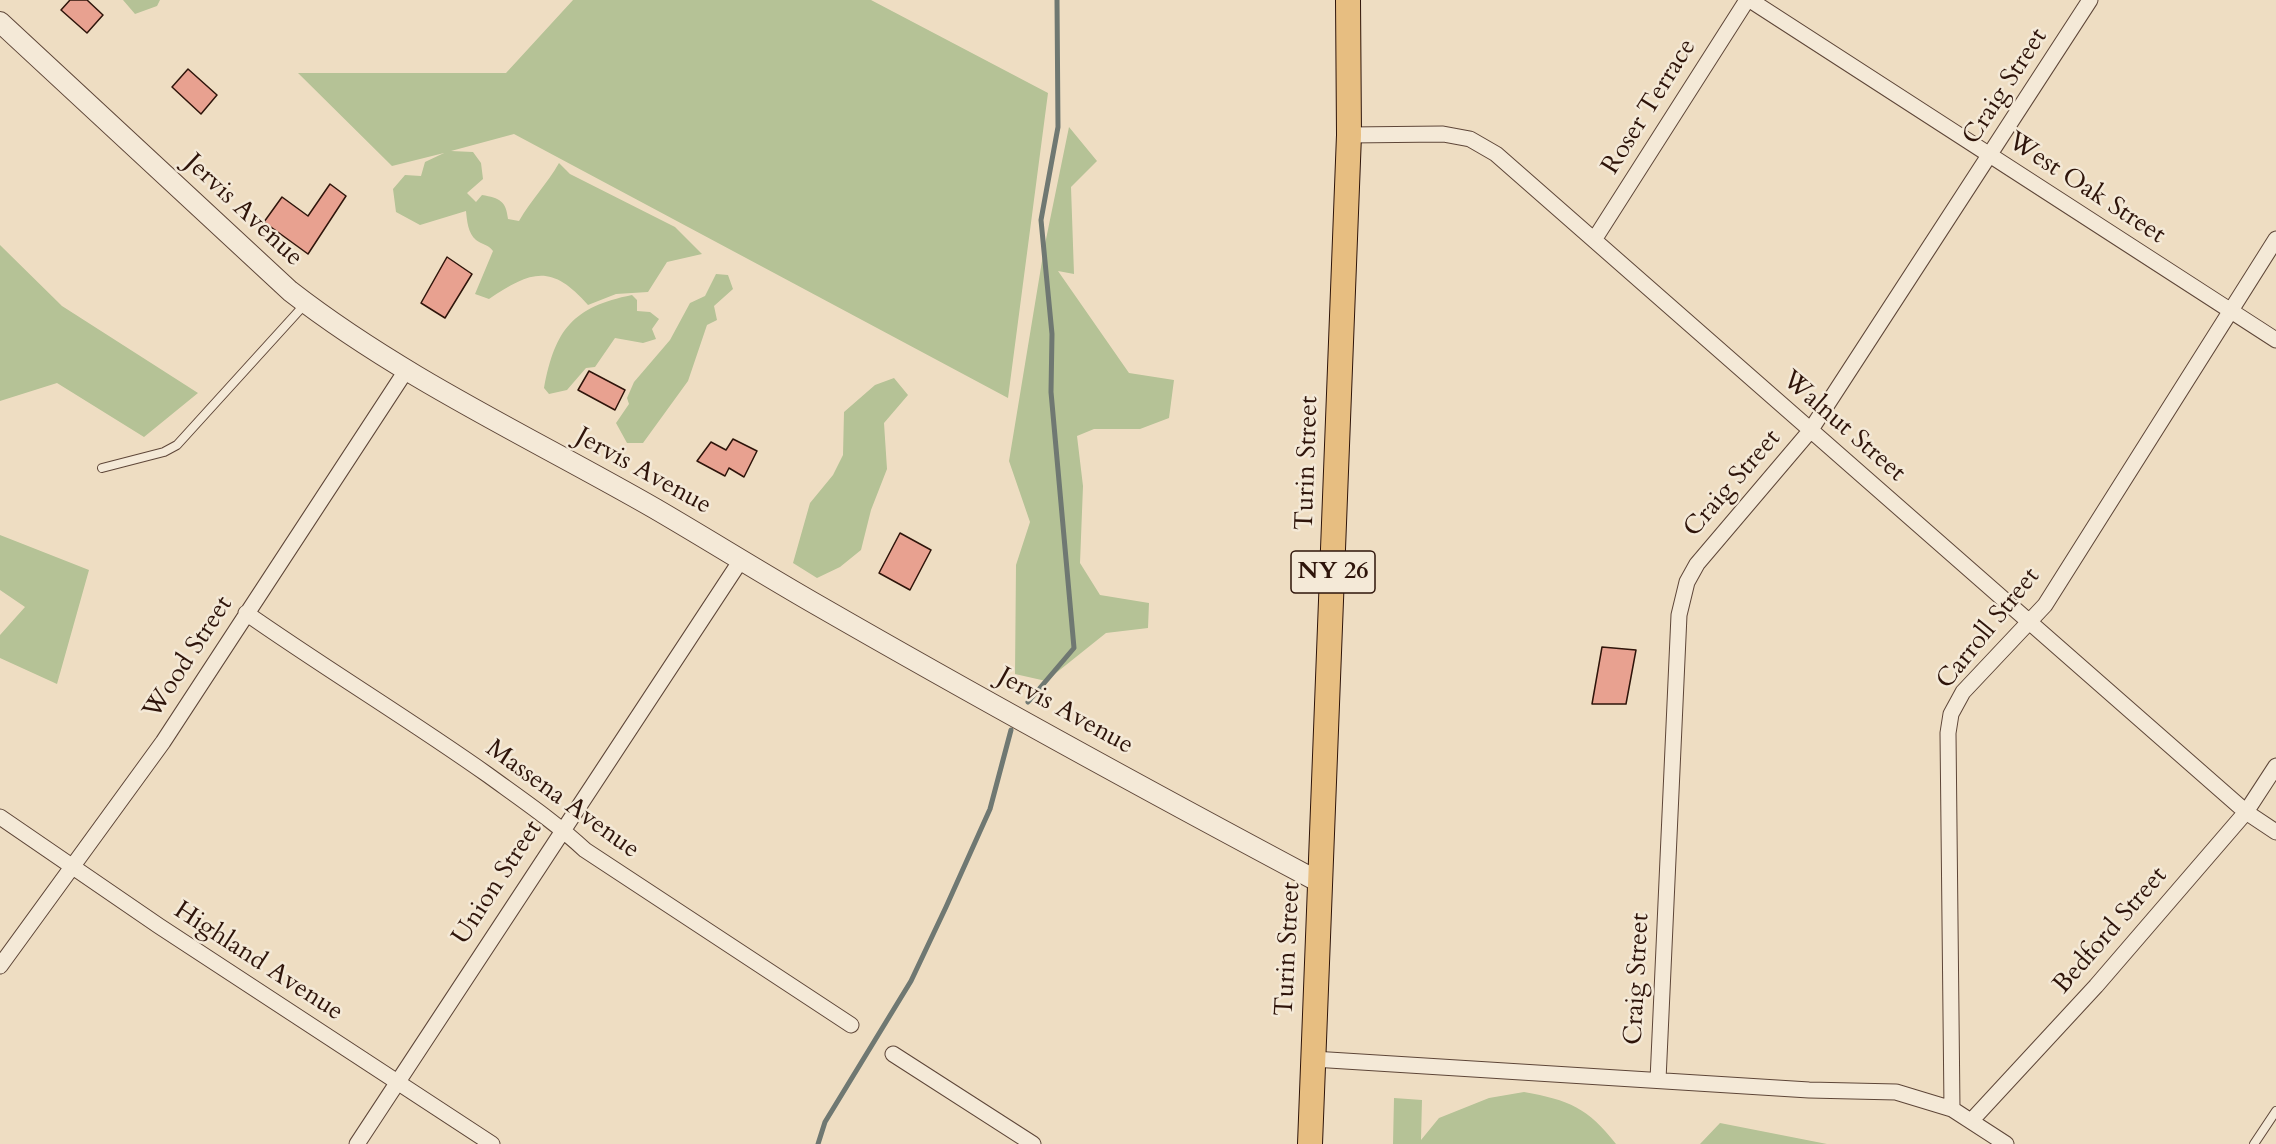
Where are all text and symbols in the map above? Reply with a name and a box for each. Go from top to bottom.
street label: Craig Street [1957,23,2055,151]
street label: Roser Terrace [1596,34,1704,180]
street label: West Oak Street [2001,126,2171,252]
street label: Jervis Avenue [177,148,309,274]
street label: Walnut Street [1775,365,1911,489]
street label: Turin Street [1290,395,1326,531]
street label: Jervis Avenue [570,422,716,522]
street label: Craig Street [1678,424,1788,544]
road number: NY 26 [1291,551,1375,593]
street label: Carroll Street [1931,562,2047,696]
street label: Wood Street [138,591,240,725]
street label: Jervis Avenue [992,662,1138,762]
street label: Massena Avenue [479,734,645,866]
street label: Union Street [446,815,550,951]
street label: Bedford Street [2047,861,2175,1001]
street label: Turin Street [1270,881,1308,1017]
street label: Highland Avenue [167,896,349,1028]
street label: Craig Street [1619,912,1657,1046]

